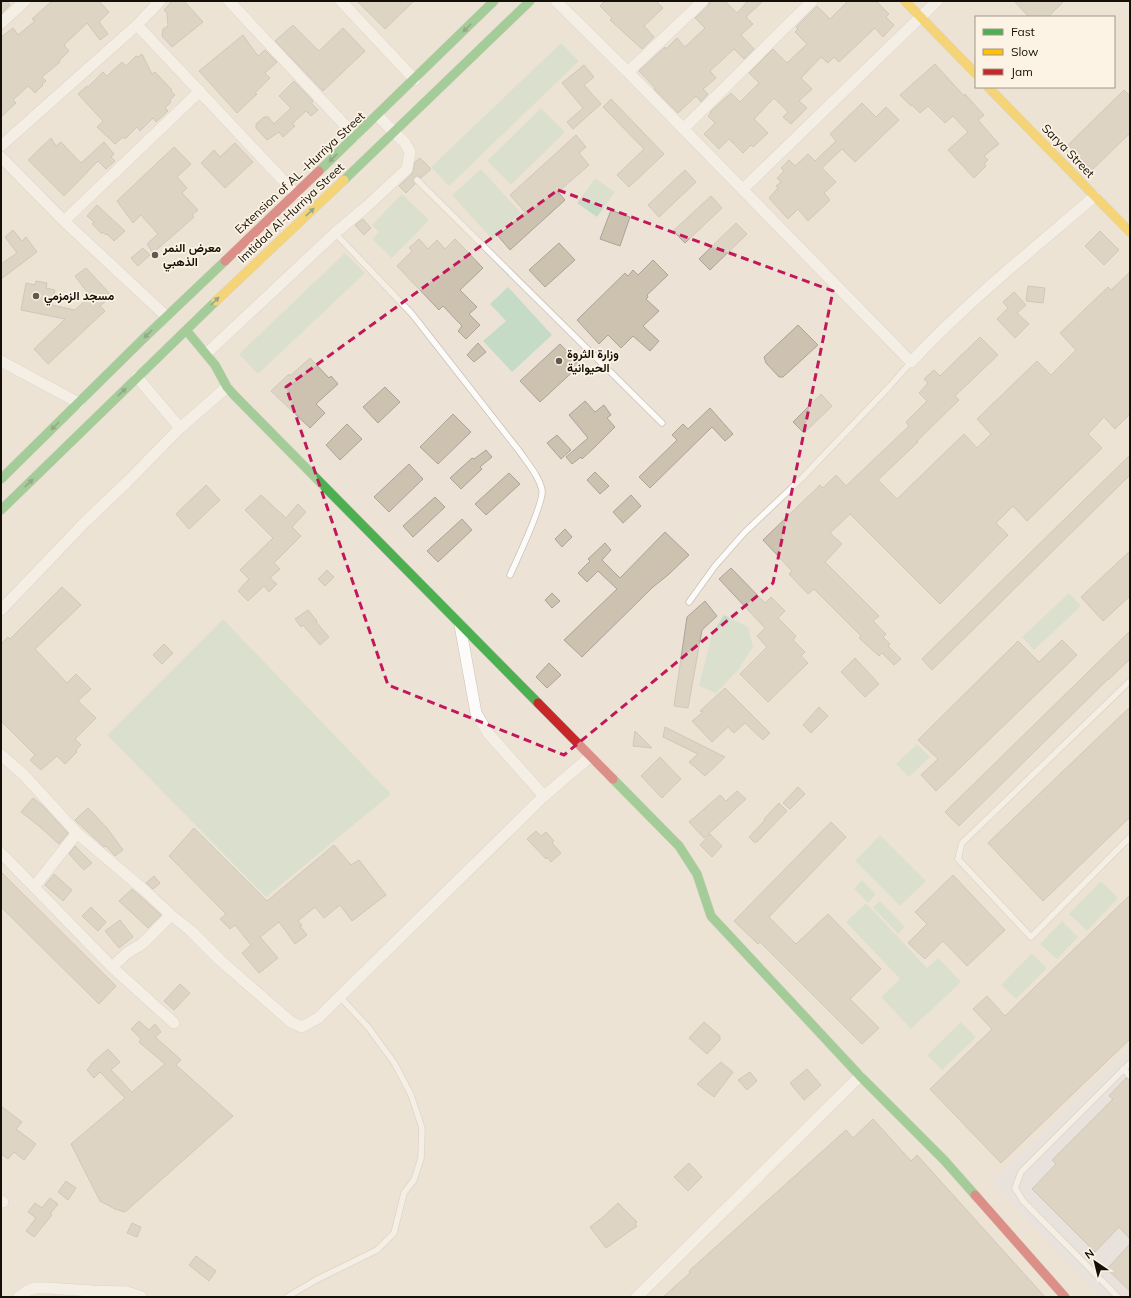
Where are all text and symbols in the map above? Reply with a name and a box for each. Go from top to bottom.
legend [975,16,1115,88]
one-way arrow [462,24,472,33]
text: Fast [1011,24,1035,39]
text: Slow [1011,44,1039,59]
text: Jam [1011,64,1033,79]
street label: Extension of AL -Hurriya Street [232,108,368,237]
street label: Sarya Street [1039,121,1098,181]
one-way arrow [328,153,338,163]
street label: Imtidad Al-Hurriya Street [234,160,347,266]
one-way arrow [305,207,315,217]
place label: معرض النمر الذهبي [162,240,222,272]
marker: معرض النمر الذهبي [150,250,160,260]
place label: مسجد الزمزمي [44,288,115,306]
marker: مسجد الزمزمي [31,291,41,301]
one-way arrow [210,297,220,306]
one-way arrow [143,330,153,339]
place label: وزارة الثروة الحيوانية [567,346,619,376]
marker: وزارة الثروة الحيوانية [554,356,564,366]
one-way arrow [117,387,127,397]
one-way arrow [50,421,60,431]
one-way arrow [24,478,34,488]
north arrow [1075,1242,1115,1282]
text: N [1082,1246,1097,1262]

